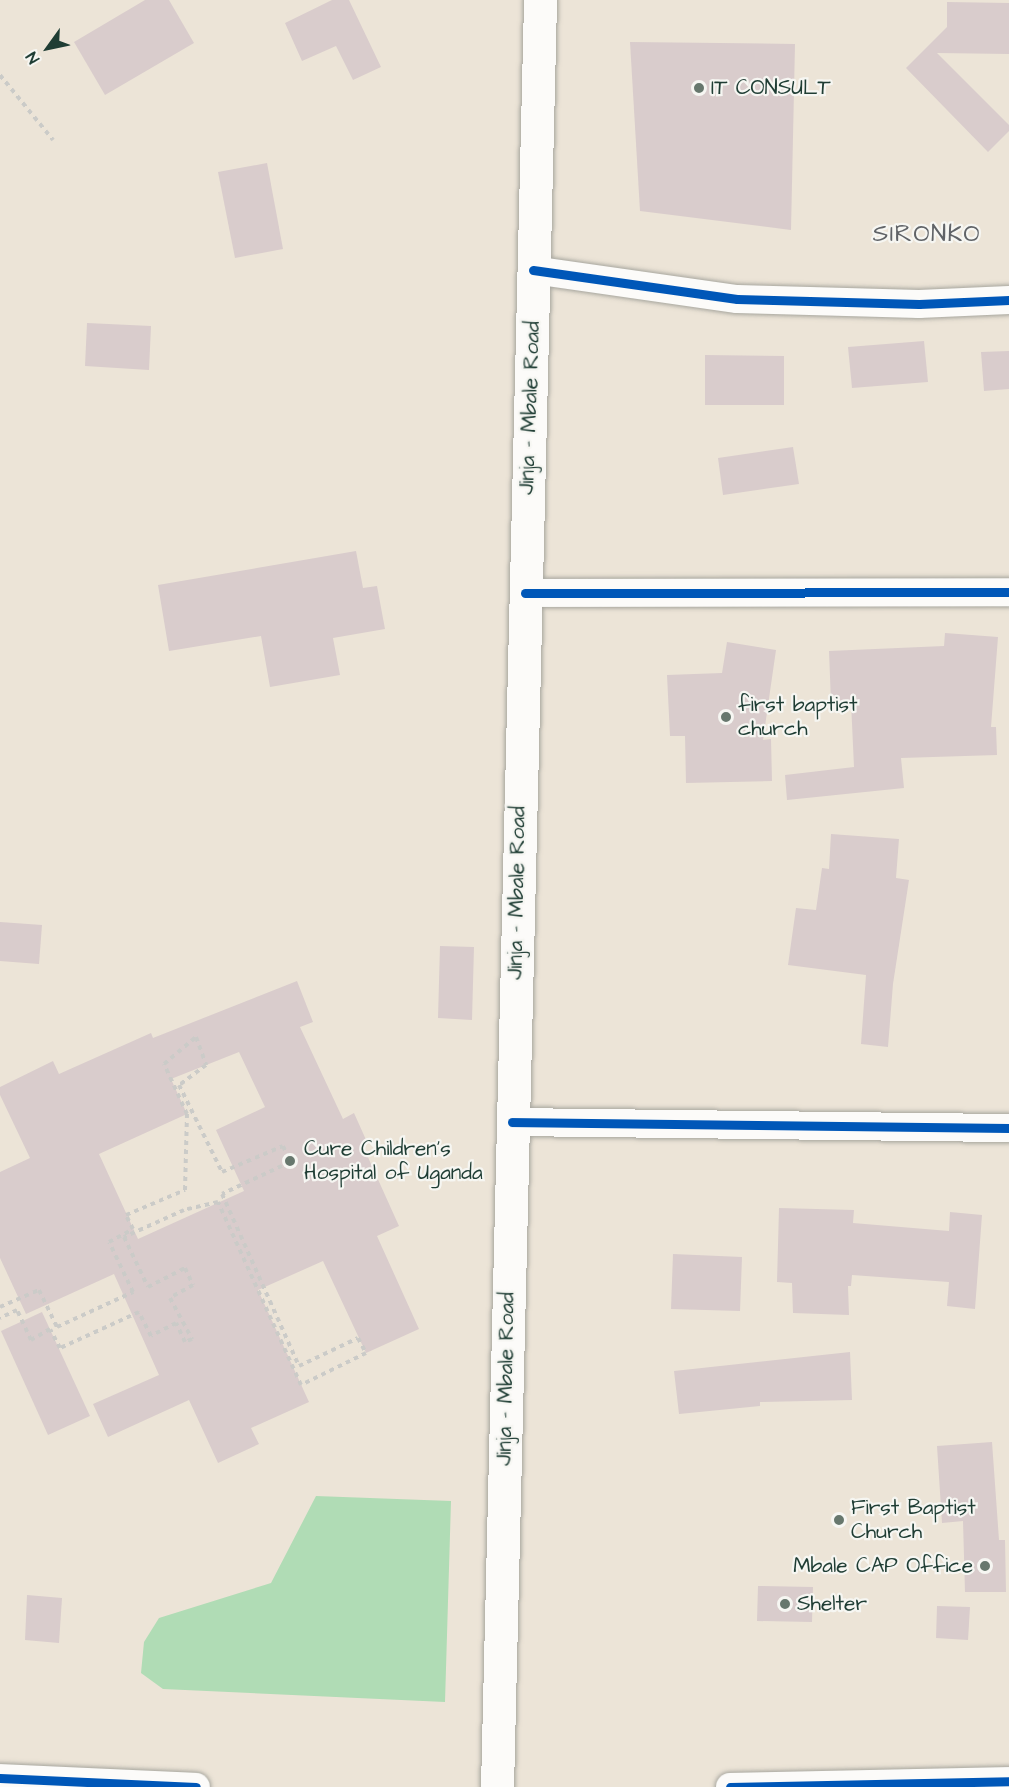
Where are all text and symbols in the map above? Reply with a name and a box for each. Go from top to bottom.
north arrow [18,18,78,78]
text: N [21,48,45,68]
place label: IT CONSULT [711,75,831,101]
marker: IT CONSULT [692,81,706,95]
district label: SIRONKO [873,221,981,249]
street label: Jinja - Mbale Road [514,321,546,495]
place label: first baptist church [738,692,858,742]
marker: first baptist church [719,710,733,724]
street label: Jinja - Mbale Road [503,806,531,980]
place label: Cure Children's Hospital of Uganda [304,1136,483,1186]
marker: Cure Children's Hospital of Uganda [281,1152,299,1170]
street label: Jinja - Mbale Road [492,1292,520,1466]
place label: First Baptist Church [851,1495,976,1545]
marker: First Baptist Church [832,1513,846,1527]
place label: Mbale CAP Office [793,1553,973,1579]
marker: Mbale CAP Office [978,1559,992,1573]
place label: Shelter [797,1591,867,1617]
marker: Shelter [778,1597,792,1611]

